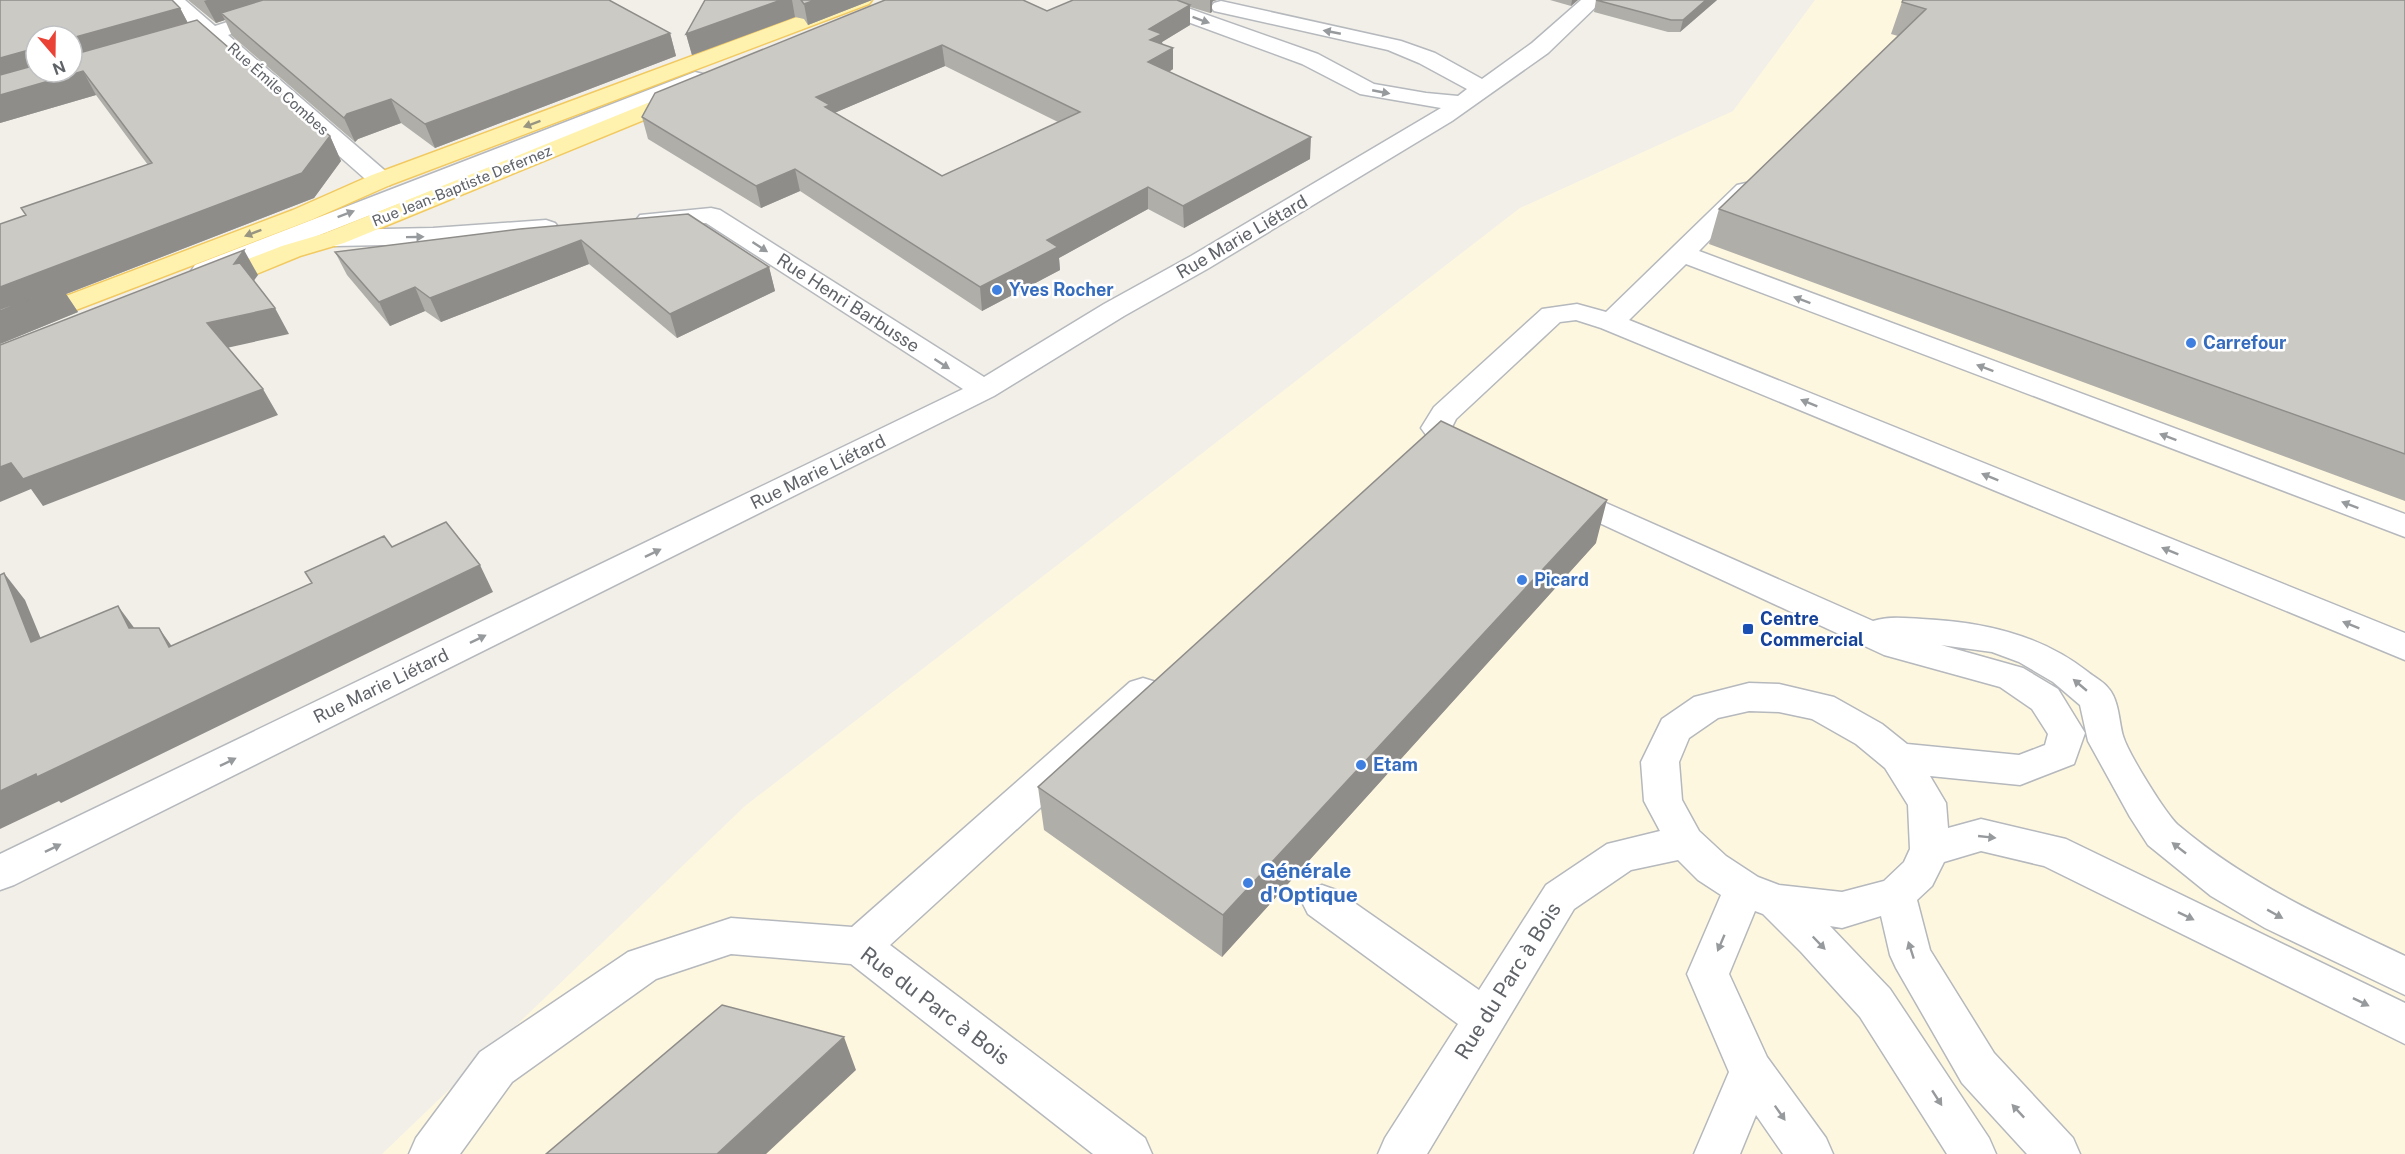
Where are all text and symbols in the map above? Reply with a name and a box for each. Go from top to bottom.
one-way arrow [1192,15,1210,25]
north arrow [24,24,84,84]
one-way arrow [1322,27,1341,36]
street label: Rue Émile Combes [224,39,332,138]
text: N [50,57,68,79]
one-way arrow [1372,88,1391,97]
one-way arrow [523,120,541,130]
street label: Rue Jean-Baptiste Defernez [370,142,554,229]
street label: Rue Marie Liétard [1172,191,1311,283]
one-way arrow [337,209,355,219]
one-way arrow [244,229,262,238]
one-way arrow [405,232,424,241]
one-way arrow [752,241,768,253]
street label: Rue Henri Barbusse [773,249,923,356]
place label: Yves Rocher [1009,279,1114,300]
marker: Yves Rocher [990,283,1004,297]
one-way arrow [1793,294,1811,304]
place label: Carrefour [2203,332,2287,353]
marker: Carrefour [2184,336,2198,350]
one-way arrow [934,358,950,369]
one-way arrow [1976,363,1994,372]
one-way arrow [1800,398,1818,408]
street label: Rue Marie Liétard [747,430,889,513]
one-way arrow [2158,431,2176,441]
one-way arrow [1981,472,1999,481]
one-way arrow [2341,500,2359,509]
one-way arrow [2161,546,2179,556]
one-way arrow [645,548,662,558]
place label: Picard [1534,569,1589,590]
marker: Picard [1515,573,1529,587]
place label: Centre Commercial [1760,608,1864,650]
one-way arrow [2342,620,2360,629]
marker: Centre Commercial [1741,622,1755,636]
one-way arrow [470,634,487,643]
street label: Rue Marie Liétard [310,644,452,727]
one-way arrow [2073,679,2088,692]
place label: Etam [1373,754,1418,775]
one-way arrow [219,757,236,766]
marker: Etam [1354,758,1368,772]
one-way arrow [1977,832,1996,842]
one-way arrow [2171,841,2187,854]
one-way arrow [44,843,61,852]
place label: Générale d'Optique [1260,858,1358,907]
marker: Générale d'Optique [1241,876,1255,890]
street label: Rue du Parc à Bois [1449,898,1566,1064]
one-way arrow [2267,909,2284,919]
one-way arrow [2177,912,2194,921]
one-way arrow [1716,934,1726,952]
one-way arrow [1812,936,1826,950]
street label: Rue du Parc à Bois [856,941,1015,1070]
one-way arrow [1905,941,1915,959]
one-way arrow [2352,997,2370,1007]
one-way arrow [1931,1090,1942,1106]
one-way arrow [1774,1104,1786,1120]
one-way arrow [2011,1104,2025,1118]

